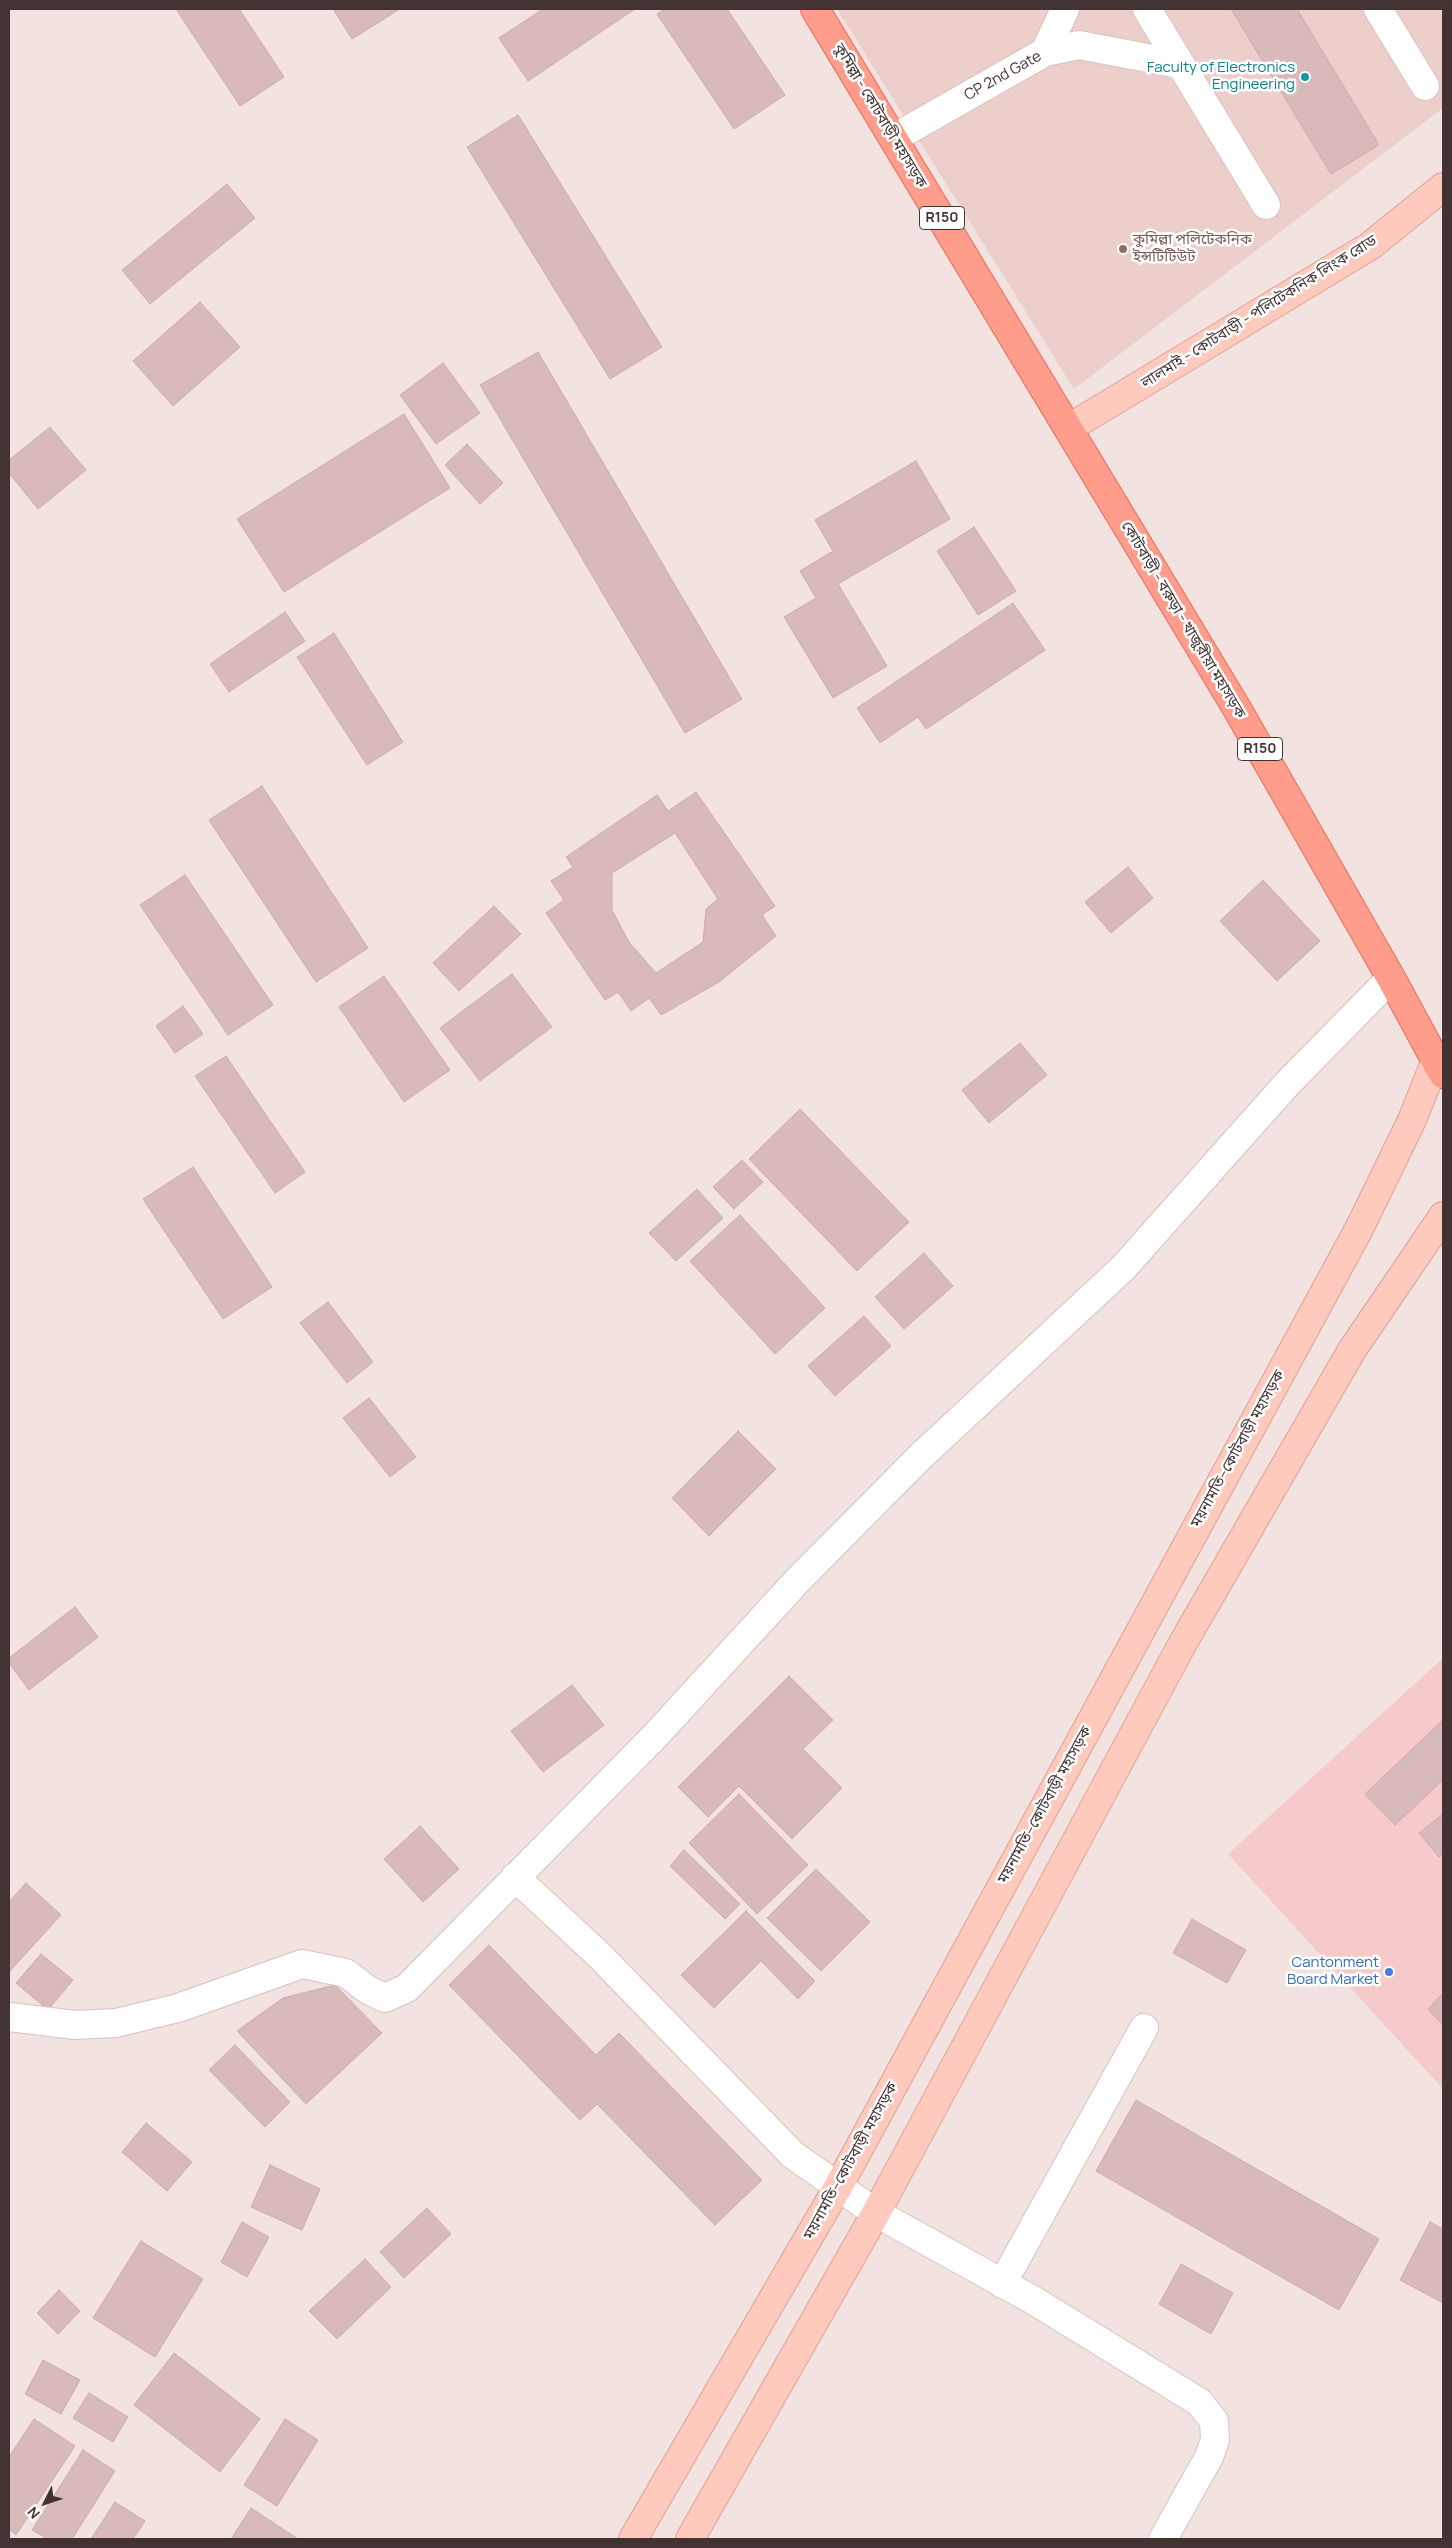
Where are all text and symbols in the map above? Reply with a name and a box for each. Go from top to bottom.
street label: কুমিল্লা - কোটবাড়ী মহাসড়ক [830,41,930,191]
street label: CP 2nd Gate [961,47,1045,105]
place label: Faculty of Electronics Engineering [1147,59,1295,94]
marker: Faculty of Electronics Engineering [1299,71,1311,83]
road number: R150 [920,207,964,230]
place label: কুমিল্লা পলিটেকনিক ইন্সটিটিউট [1133,231,1252,266]
street label: লালমাই - কোটবাড়ী - পলিটেকনিক লিংক রোড [1138,232,1380,392]
marker: কুমিল্লা পলিটেকনিক ইন্সটিটিউট [1117,243,1129,255]
street label: কোটবাড়ী - বরুড়া - খাজুরীয়া মহাসড়ক [1117,518,1249,722]
road number: R150 [1238,738,1282,761]
street label: ময়নামতি–কোটবাড়ী মহাসড়ক [1187,1367,1289,1531]
street label: ময়নামতি–কোটবাড়ী মহাসড়ক [994,1723,1096,1887]
place label: Cantonment Board Market [1287,1954,1379,1989]
marker: Cantonment Board Market [1383,1966,1395,1978]
street label: ময়নামতি–কোটবাড়ী মহাসড়ক [800,2079,902,2243]
north arrow [20,2478,70,2528]
text: N [23,2503,44,2523]

